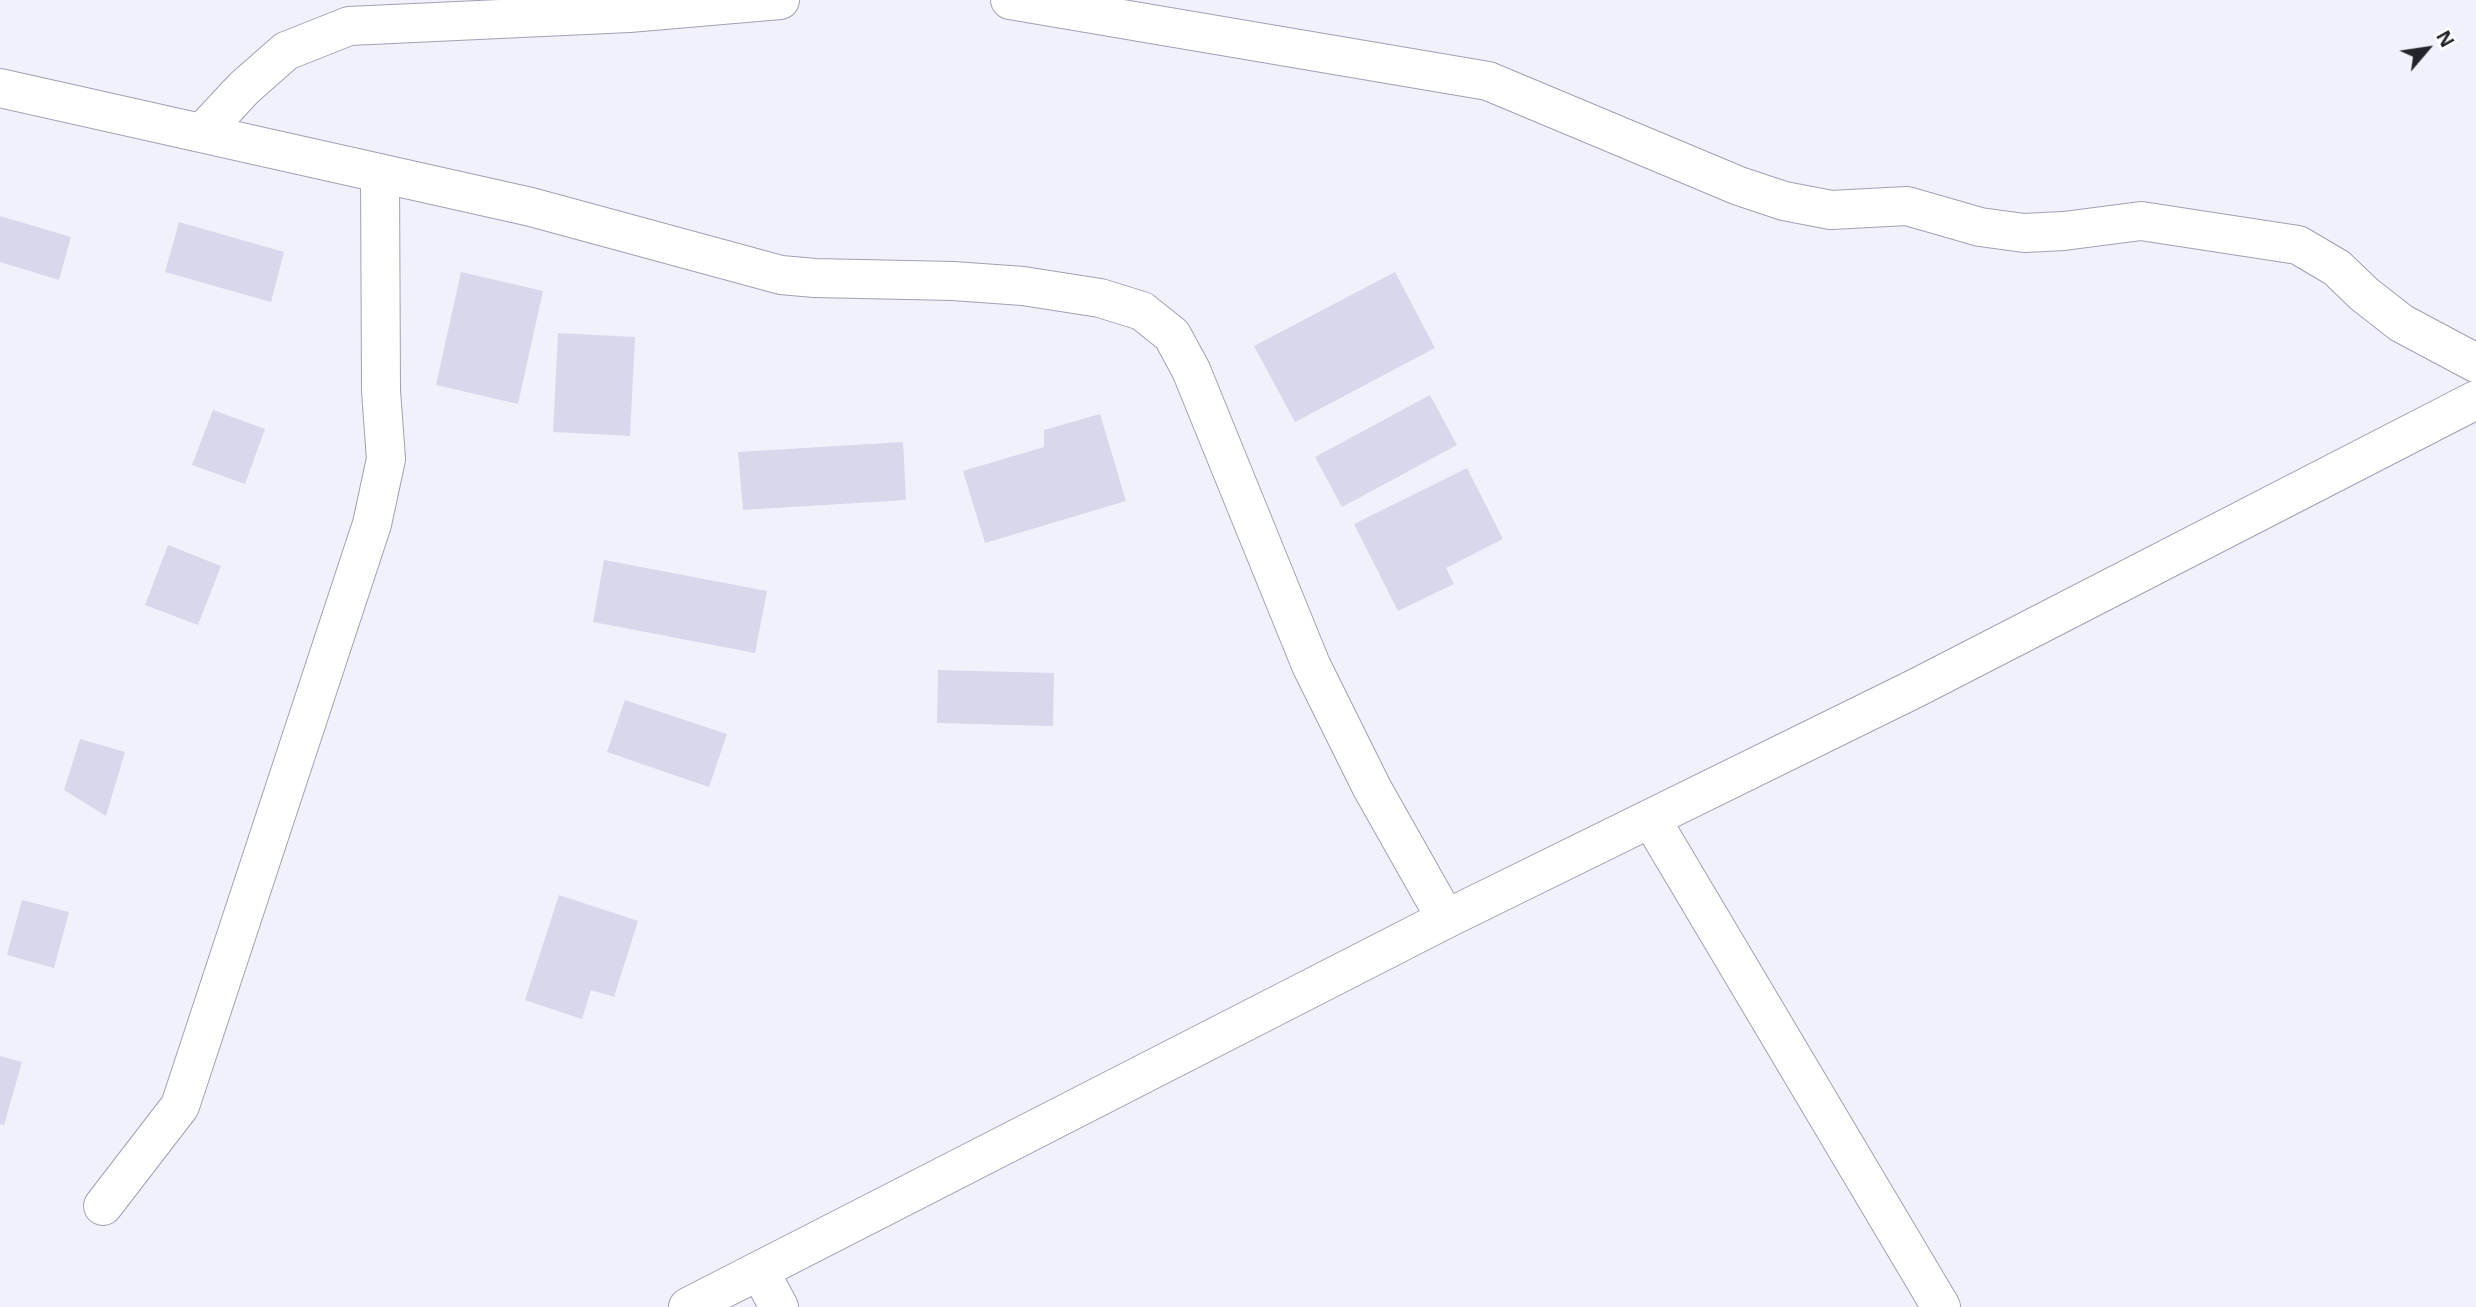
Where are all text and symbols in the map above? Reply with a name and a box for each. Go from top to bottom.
north arrow [2392,14,2462,84]
text: N [2430,26,2460,52]

